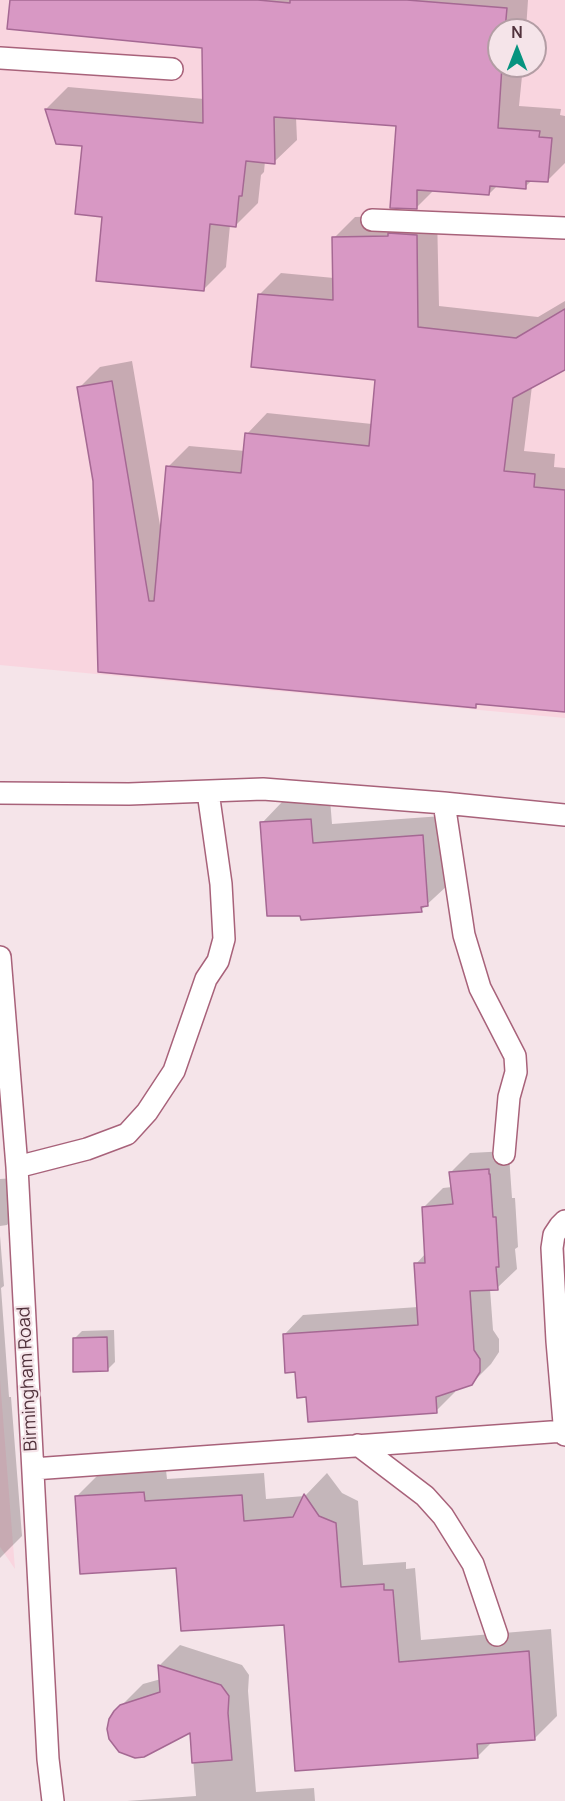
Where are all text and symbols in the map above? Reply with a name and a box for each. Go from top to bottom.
north arrow [487,18,547,78]
text: N [511,21,523,43]
street label: Birmingham Road [13,1306,43,1452]

